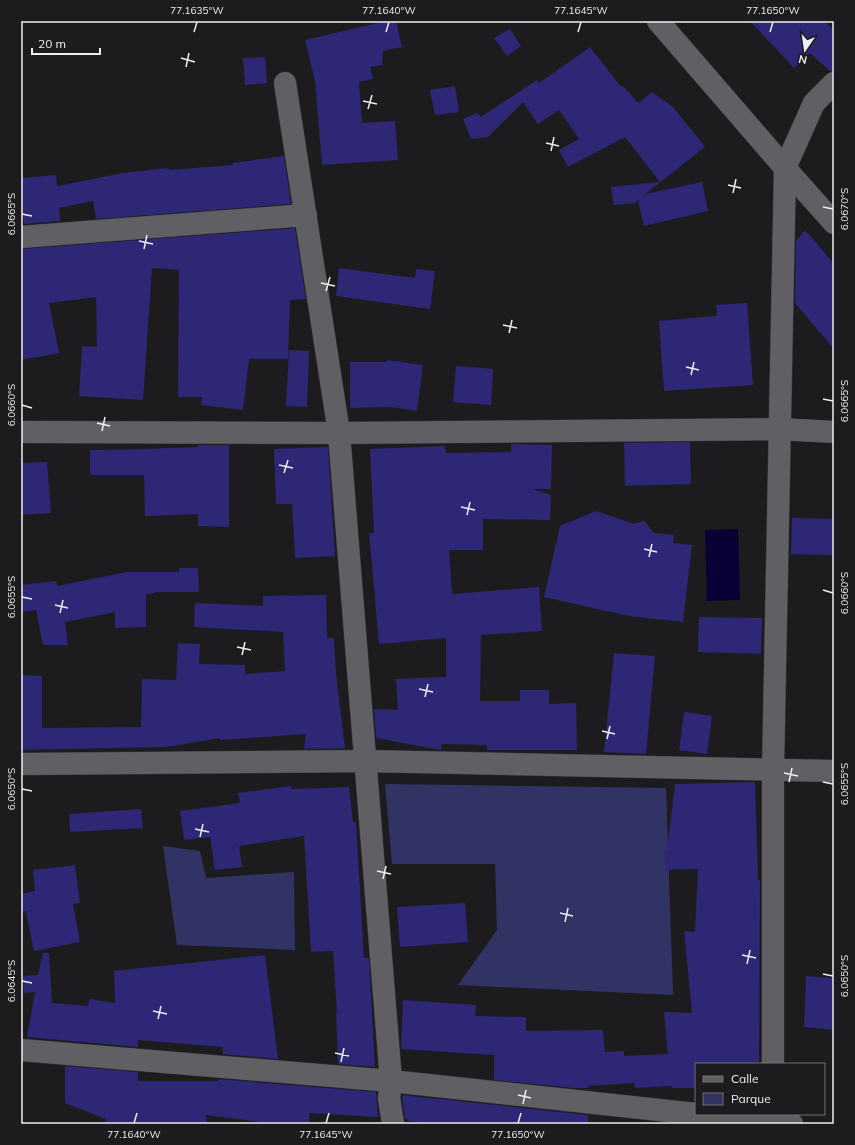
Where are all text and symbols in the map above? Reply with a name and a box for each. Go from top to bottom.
text: 77.1635°W [170,4,224,17]
text: 77.1640°W [362,4,416,17]
text: 77.1645°W [554,4,608,17]
text: 77.1650°W [746,4,800,17]
scale bar [32,30,100,56]
north arrow [785,30,825,70]
text: 20 m [38,36,66,51]
text: N [797,52,808,67]
text: 6.0670°S [838,188,851,230]
text: 6.0665°S [5,193,18,235]
text: 6.0665°S [838,380,851,422]
text: 6.0660°S [5,384,18,426]
text: 6.0660°S [838,572,851,614]
text: 6.0655°S [5,576,18,618]
text: 6.0655°S [838,763,851,805]
text: 6.0650°S [5,768,18,810]
text: 6.0650°S [838,955,851,997]
text: 6.0645°S [5,960,18,1002]
legend [695,1063,825,1115]
text: Calle [731,1071,758,1086]
text: Parque [731,1091,771,1106]
text: 77.1640°W [107,1128,161,1141]
text: 77.1645°W [299,1128,353,1141]
text: 77.1650°W [491,1128,545,1141]

